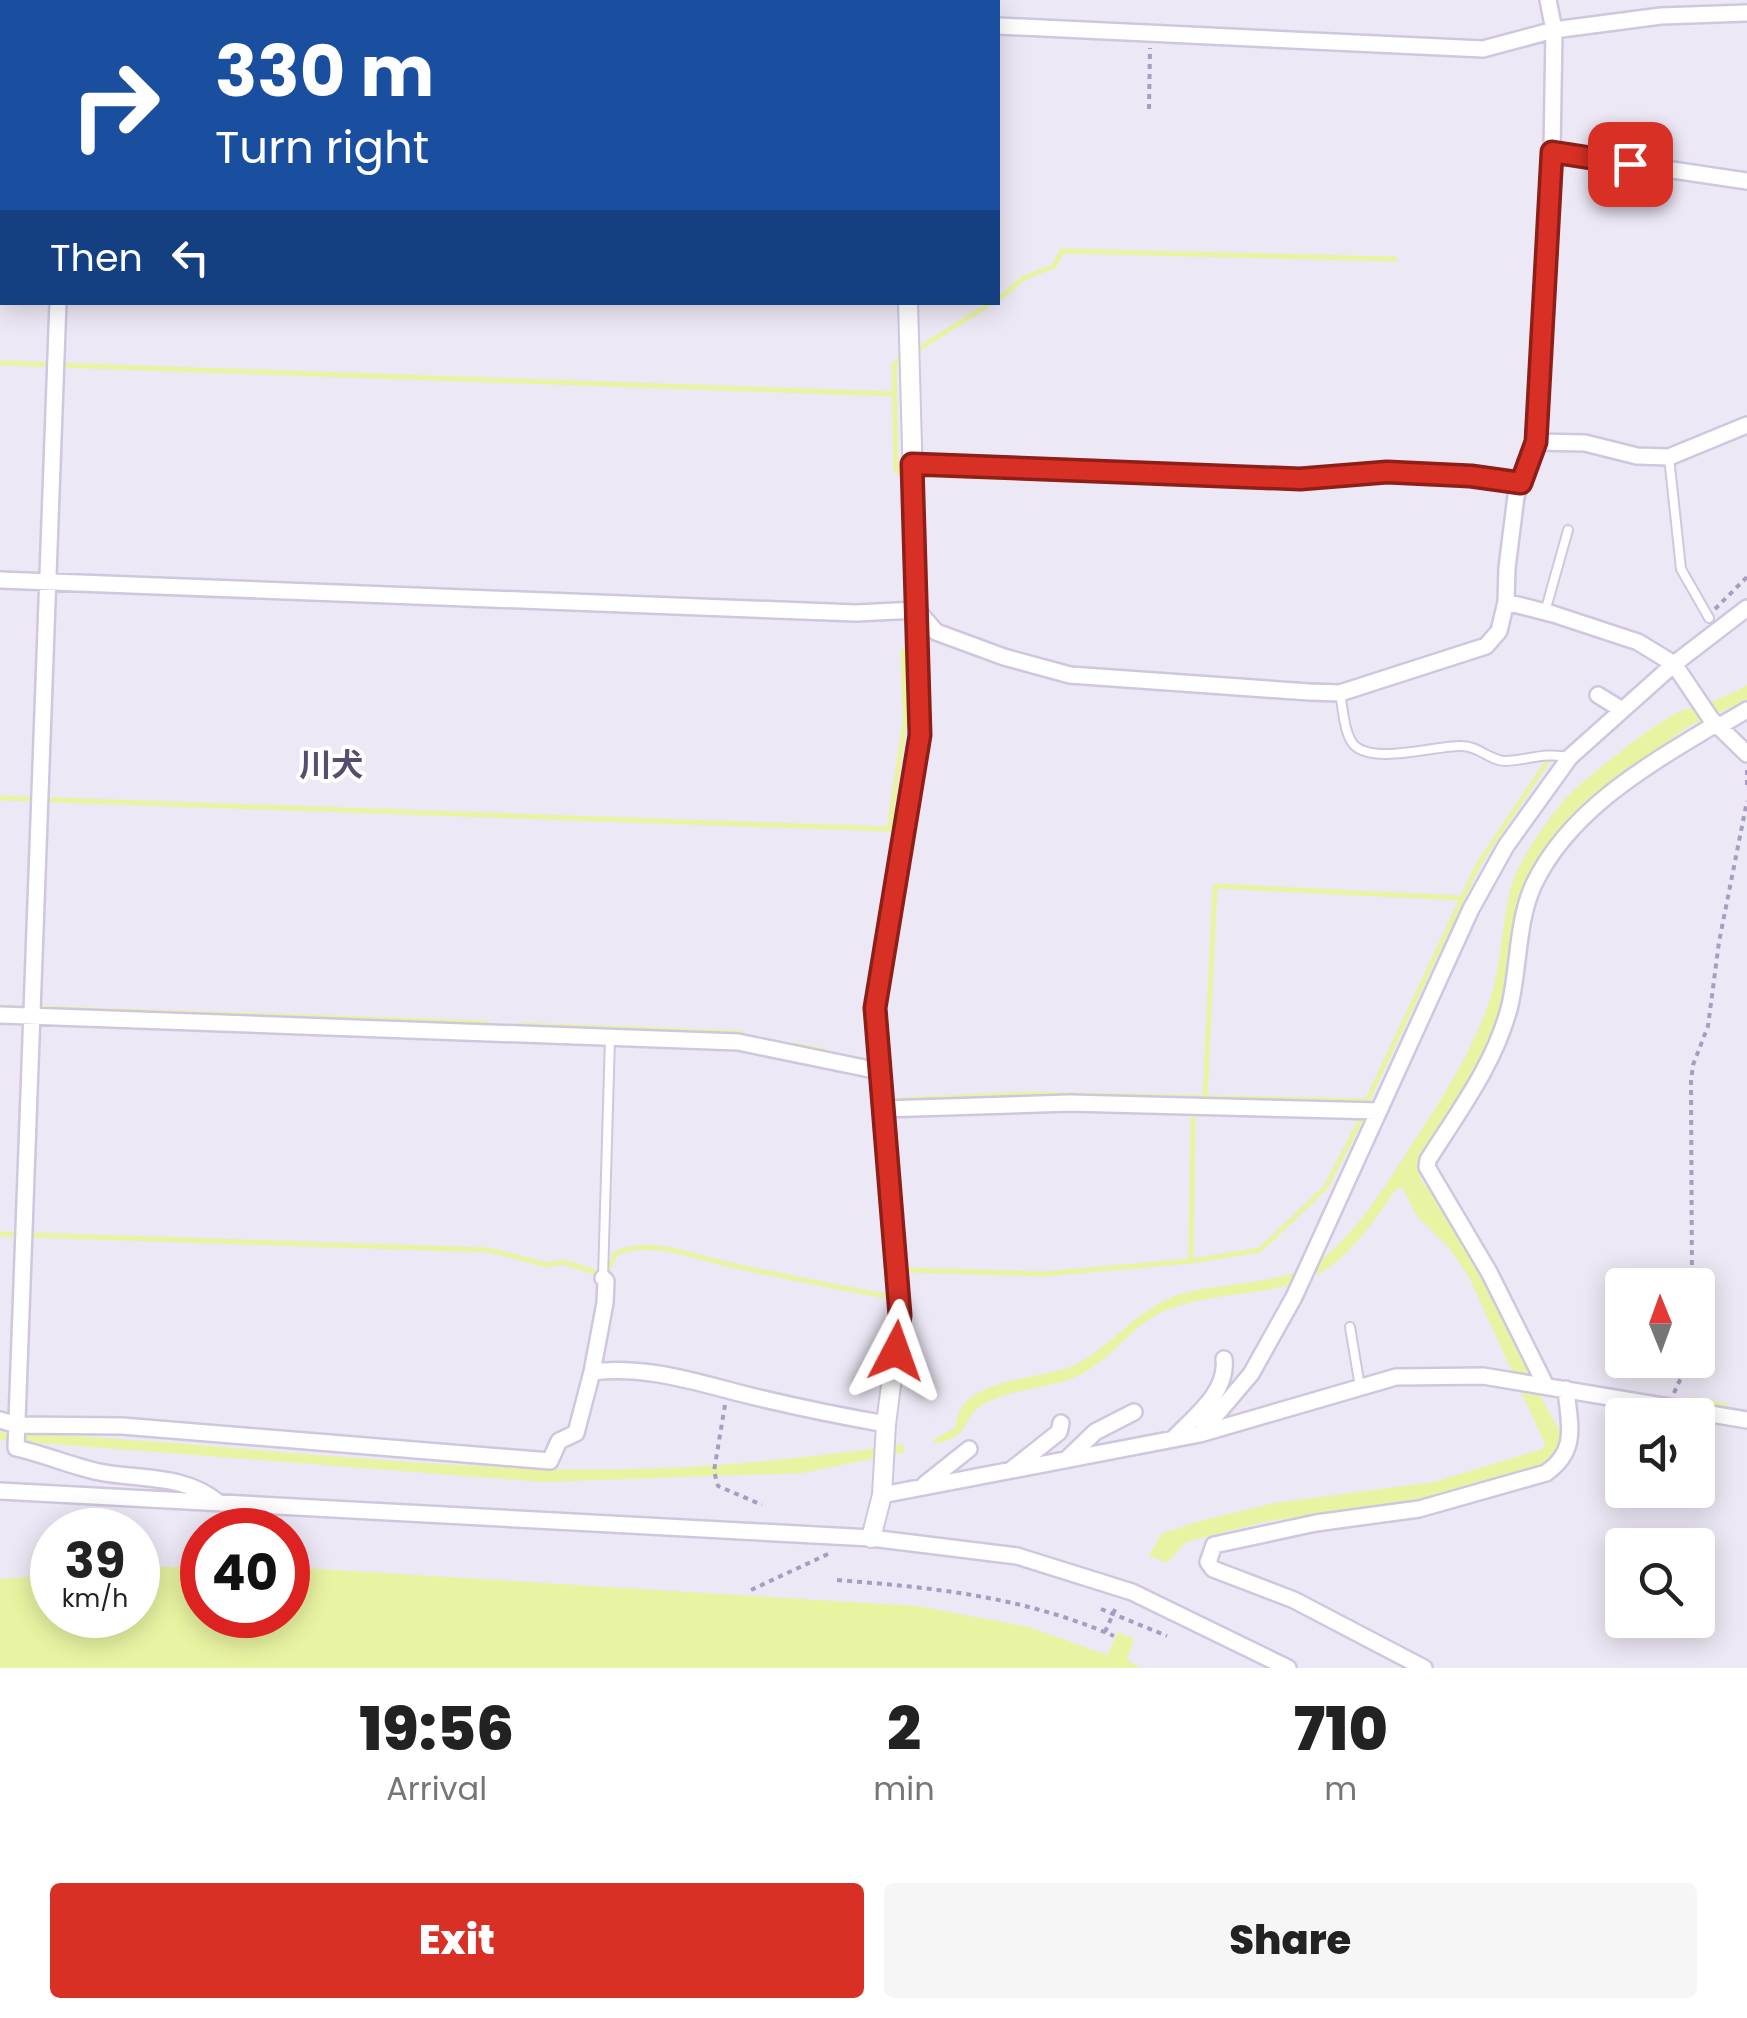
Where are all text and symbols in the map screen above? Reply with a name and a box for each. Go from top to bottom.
text: 330 m [215,22,434,121]
icon: right [50,40,180,170]
text: Turn right [215,116,429,179]
pin [1588,122,1673,207]
icon: arrive [1603,137,1658,192]
icon: left [163,230,218,285]
text: Then [50,231,143,284]
district label: 川犬 [299,742,363,787]
north arrow [1605,1268,1715,1378]
map controls [1605,1268,1715,1638]
position arrow [844,1299,948,1403]
button: sound [1605,1398,1715,1508]
speed limit sign: 40 [180,1508,310,1638]
text: 39 [65,1525,126,1596]
button: search [1605,1528,1715,1638]
text: km/h [62,1581,128,1616]
text: 19:56 [359,1687,514,1771]
text: 2 [887,1687,921,1771]
text: 710 [1294,1687,1388,1771]
text: Arrival [386,1766,487,1811]
text: min [873,1766,935,1811]
text: m [1324,1766,1357,1811]
button: Exit [50,1883,864,1998]
button: Share [884,1883,1697,1998]

